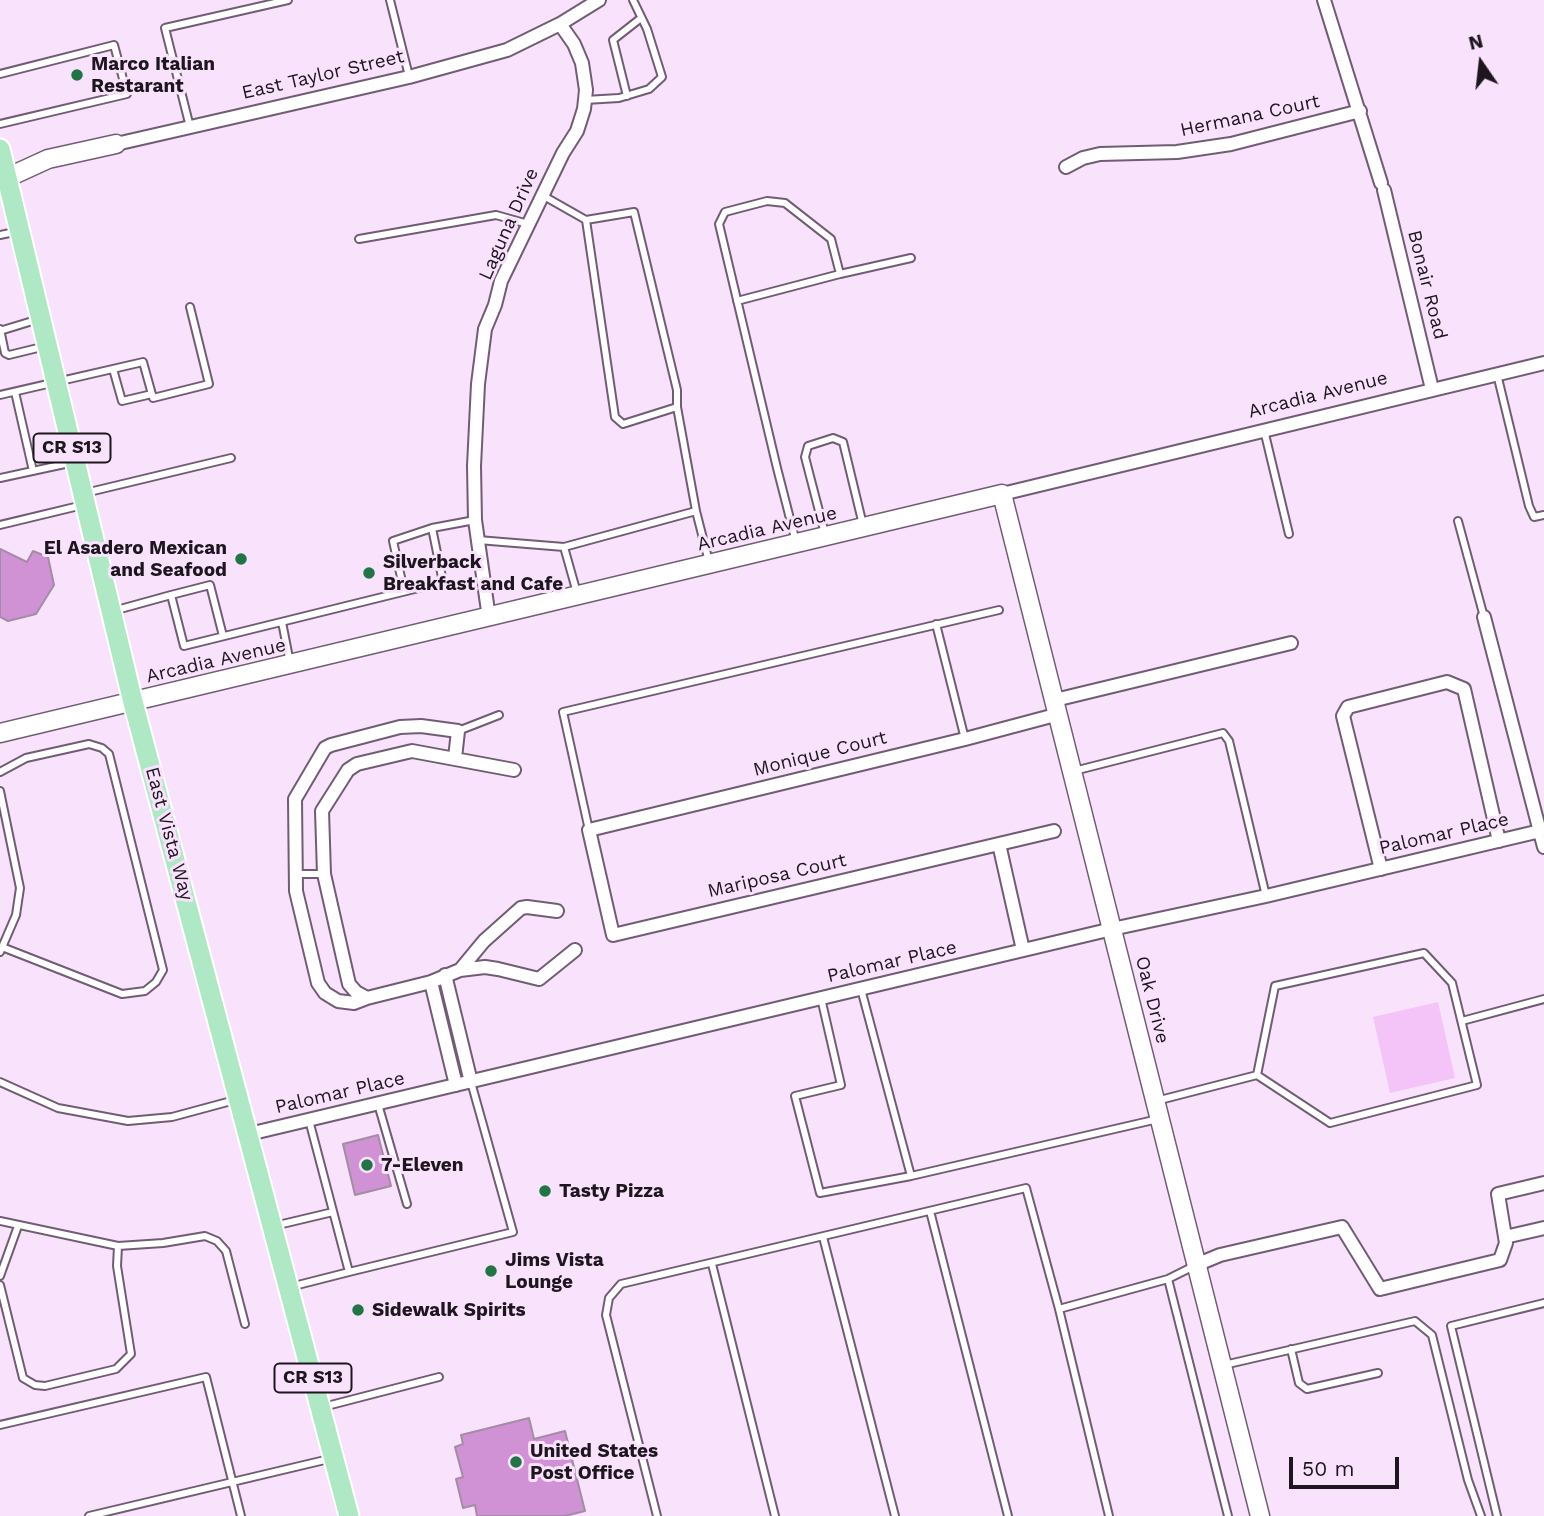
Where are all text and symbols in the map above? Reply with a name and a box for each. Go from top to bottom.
north arrow [1446,28,1516,98]
text: N [1466,29,1485,55]
street label: East Taylor Street [240,45,406,105]
place label: Marco Italian Restarant [91,53,215,97]
marker: Marco Italian Restarant [69,67,85,83]
street label: Hermana Court [1178,90,1322,142]
street label: Laguna Drive [474,164,544,284]
street label: Bonair Road [1402,228,1452,342]
street label: Arcadia Avenue [1246,367,1390,423]
road number: CR S13 [34,434,110,462]
street label: Arcadia Avenue [695,502,839,556]
place label: El Asadero Mexican and Seafood [44,537,227,581]
marker: El Asadero Mexican and Seafood [233,551,249,567]
place label: Silverback Breakfast and Cafe [383,551,563,595]
marker: Silverback Breakfast and Cafe [361,565,377,581]
street label: Arcadia Avenue [144,634,288,688]
street label: Monique Court [751,726,889,782]
street label: East Vista Way [140,765,198,903]
street label: Palomar Place [1377,808,1511,860]
street label: Mariposa Court [705,849,849,903]
street label: Palomar Place [825,936,959,988]
street label: Oak Drive [1130,954,1174,1046]
street label: Palomar Place [273,1067,407,1119]
place label: 7-Eleven [381,1154,464,1176]
marker: 7-Eleven [359,1157,375,1173]
place label: Tasty Pizza [559,1180,664,1202]
marker: Tasty Pizza [537,1183,553,1199]
place label: Jims Vista Lounge [505,1249,604,1293]
marker: Jims Vista Lounge [483,1263,499,1279]
place label: Sidewalk Spirits [372,1299,526,1321]
marker: Sidewalk Spirits [350,1302,366,1318]
road number: CR S13 [274,1364,352,1392]
place label: United States Post Office [530,1440,658,1484]
scale bar [1292,1442,1402,1486]
marker: United States Post Office [508,1454,524,1470]
text: 50 m [1302,1456,1354,1481]

